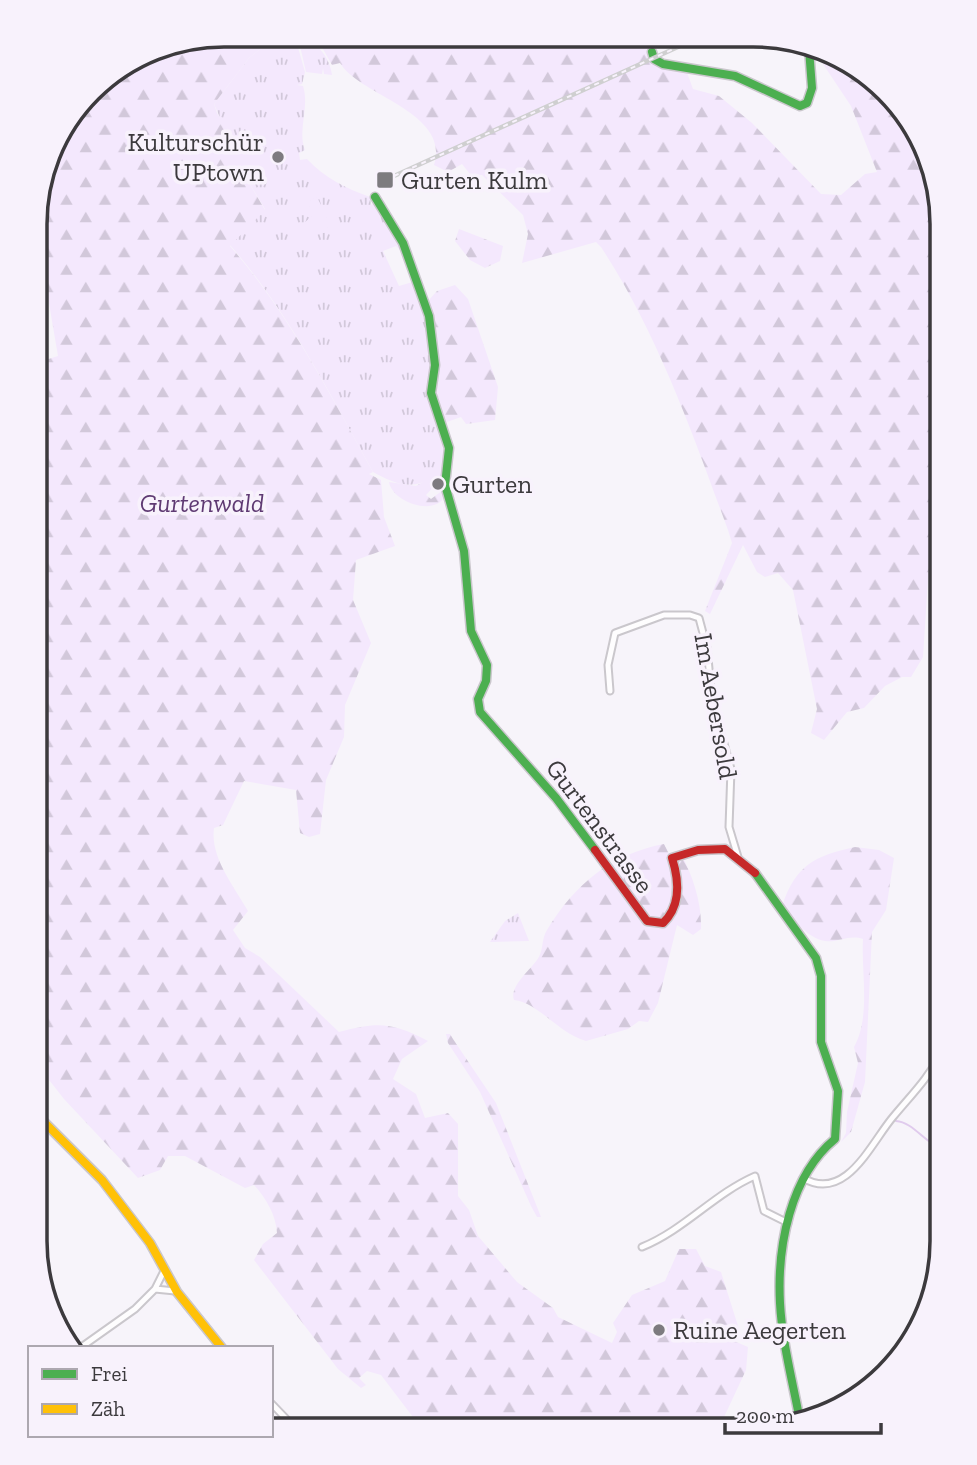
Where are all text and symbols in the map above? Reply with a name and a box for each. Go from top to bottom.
place label: Kulturschür UPtown [127,126,264,188]
marker: Kulturschür UPtown [270,149,286,165]
place label: Gurten Kulm [401,164,548,196]
marker: Gurten Kulm [375,170,395,190]
place label: Gurten [452,468,532,500]
marker: Gurten [430,476,446,492]
park label: Gurtenwald [140,487,264,519]
street label: Im Aebersold [687,631,745,781]
street label: Gurtenstrasse [539,753,661,899]
place label: Ruine Aegerten [673,1314,846,1346]
marker: Ruine Aegerten [651,1322,667,1338]
legend [28,1346,273,1437]
text: Frei [91,1361,127,1386]
scale bar [725,1392,881,1436]
text: Zäh [91,1396,125,1421]
text: 200 m [736,1403,794,1428]

